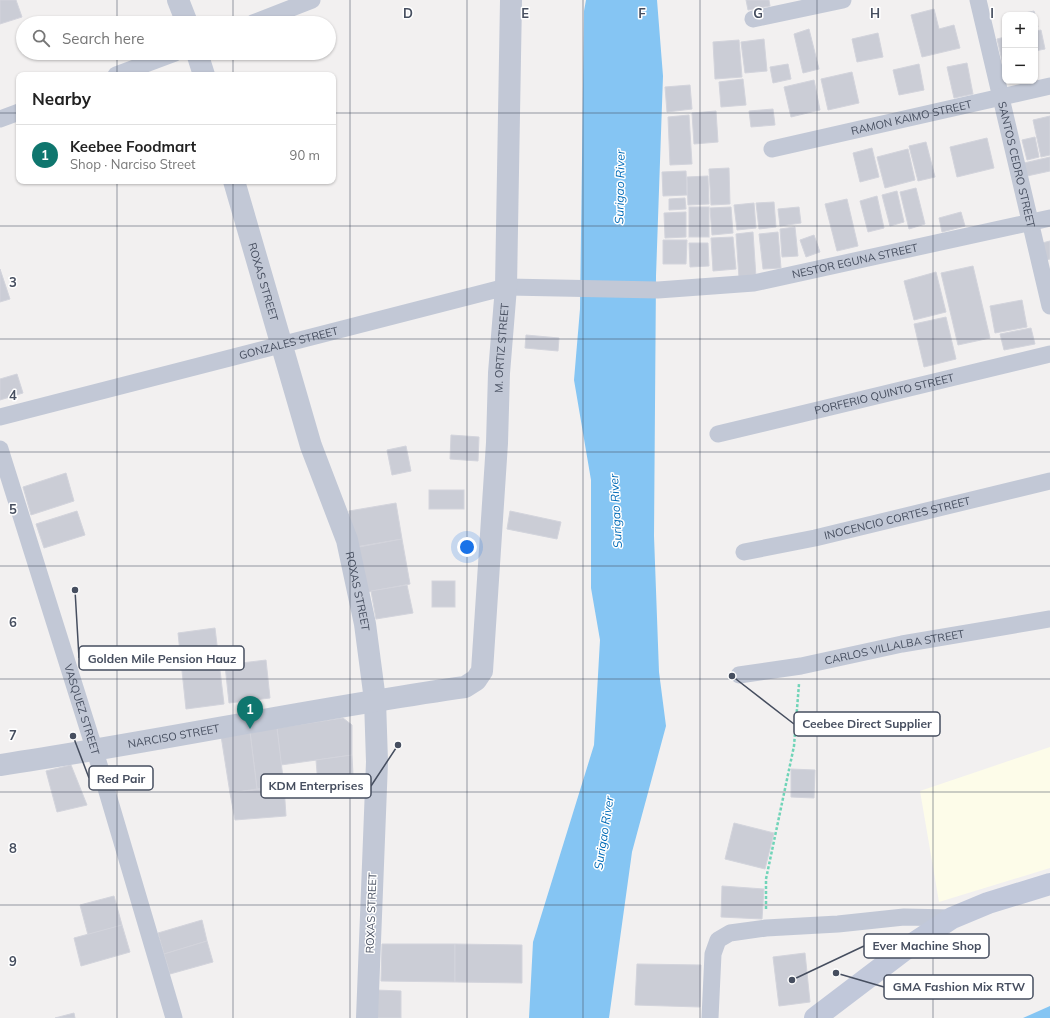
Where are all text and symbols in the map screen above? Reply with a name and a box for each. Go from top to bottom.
text: D [403,5,413,21]
text: E [521,5,529,21]
text: F [638,5,646,21]
text: G [753,5,763,21]
text: H [870,5,880,21]
text: I [990,5,994,21]
map controls [1002,12,1038,84]
button: + [1002,12,1038,48]
search box [16,16,336,60]
icon: search [30,27,52,49]
text: Search here [62,29,144,48]
button: − [1002,48,1038,84]
text: Nearby [32,88,91,109]
street label: RAMON KAIMO STREET [850,97,974,138]
street label: SANTOS CEDRO STREET [995,100,1038,229]
text: Keebee Foodmart [70,137,196,156]
text: 1 [41,147,49,163]
text: 90 m [290,147,320,163]
water label: Surigao River [611,149,628,224]
text: Shop · Narciso Street [70,156,196,172]
street label: NESTOR EGUNA STREET [791,240,920,281]
street label: ROXAS STREET [245,241,281,323]
text: 3 [9,274,17,290]
street label: M. ORTIZ STREET [491,302,512,393]
street label: GONZALES STREET [238,323,340,362]
street label: PORFERIO QUINTO STREET [813,370,956,418]
text: 4 [9,387,17,403]
water label: Surigao River [606,473,625,549]
street label: INOCENCIO CORTES STREET [823,493,972,543]
text: 5 [9,501,17,517]
your location [457,537,477,557]
street label: ROXAS STREET [343,550,373,632]
text: 6 [9,614,17,630]
street label: CARLOS VILLALBA STREET [823,627,966,668]
callout: Golden Mile Pension Hauz [79,646,244,670]
text: Golden Mile Pension Hauz [88,651,236,666]
street label: VASQUEZ STREET [61,662,103,757]
pin: 1 [237,696,263,729]
callout: Ceebee Direct Supplier [794,712,940,736]
text: Ceebee Direct Supplier [802,716,932,731]
street label: NARCISO STREET [127,721,221,751]
text: 7 [9,727,17,743]
callout: Red Pair [89,766,153,790]
text: Red Pair [97,771,146,786]
callout: KDM Enterprises [261,774,371,798]
text: KDM Enterprises [269,778,363,793]
water label: Surigao River [590,794,617,871]
text: 8 [9,840,17,856]
street label: ROXAS STREET [363,872,379,954]
callout: Ever Machine Shop [864,934,989,958]
text: Ever Machine Shop [873,938,981,953]
text: 9 [9,953,17,969]
callout: GMA Fashion Mix RTW [884,975,1033,999]
text: GMA Fashion Mix RTW [893,979,1026,994]

